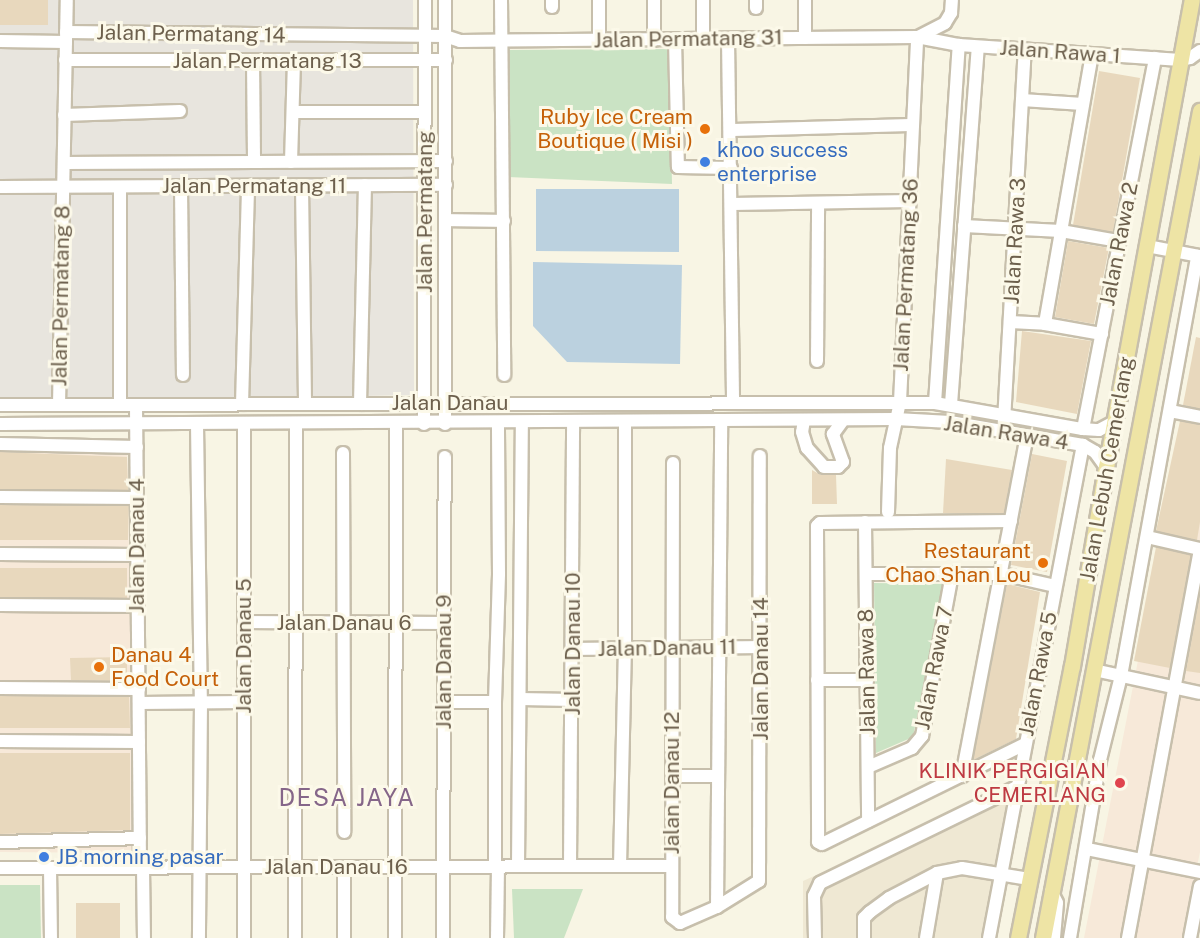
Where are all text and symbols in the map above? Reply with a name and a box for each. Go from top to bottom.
street label: Jalan Permatang 14 [96,20,286,48]
street label: Jalan Permatang 31 [593,25,783,53]
street label: Jalan Rawa 1 [999,35,1121,69]
street label: Jalan Permatang 13 [172,48,362,74]
place label: Ruby Ice Cream Boutique ( Misi ) [537,104,693,154]
marker: Ruby Ice Cream Boutique ( Misi ) [698,122,712,136]
street label: Jalan Permatang [412,131,438,293]
place label: khoo success enterprise [717,137,848,187]
marker: khoo success enterprise [698,155,712,169]
street label: Jalan Permatang 11 [162,173,346,199]
street label: Jalan Rawa 3 [999,177,1031,305]
street label: Jalan Permatang 36 [888,178,924,372]
street label: Jalan Rawa 2 [1095,180,1143,308]
street label: Jalan Permatang 8 [47,205,75,387]
street label: Jalan Lebuh Cemerlang [1075,354,1139,584]
street label: Jalan Danau [392,390,508,416]
street label: Jalan Rawa 4 [942,411,1070,455]
street label: Jalan Danau 4 [124,478,150,614]
place label: Restaurant Chao Shan Lou [885,538,1031,588]
marker: Restaurant Chao Shan Lou [1036,556,1050,570]
street label: Jalan Danau 10 [560,572,586,716]
street label: Jalan Danau 5 [231,578,257,714]
street label: Jalan Danau 9 [431,594,457,730]
street label: Jalan Danau 14 [748,597,774,741]
street label: Jalan Rawa 7 [910,604,958,732]
street label: Jalan Rawa 8 [853,609,881,735]
street label: Jalan Danau 6 [276,610,412,636]
street label: Jalan Rawa 5 [1014,610,1062,738]
street label: Jalan Danau 11 [597,634,737,662]
place label: Danau 4 Food Court [111,642,219,692]
marker: Danau 4 Food Court [92,660,106,674]
street label: Jalan Danau 12 [659,711,685,855]
place label: KLINIK PERGIGIAN CEMERLANG [918,758,1106,808]
marker: KLINIK PERGIGIAN CEMERLANG [1111,774,1129,792]
district label: DESA JAYA [278,784,416,812]
place label: JB morning pasar [56,844,224,870]
marker: JB morning pasar [37,850,51,864]
street label: Jalan Danau 16 [264,854,408,880]

